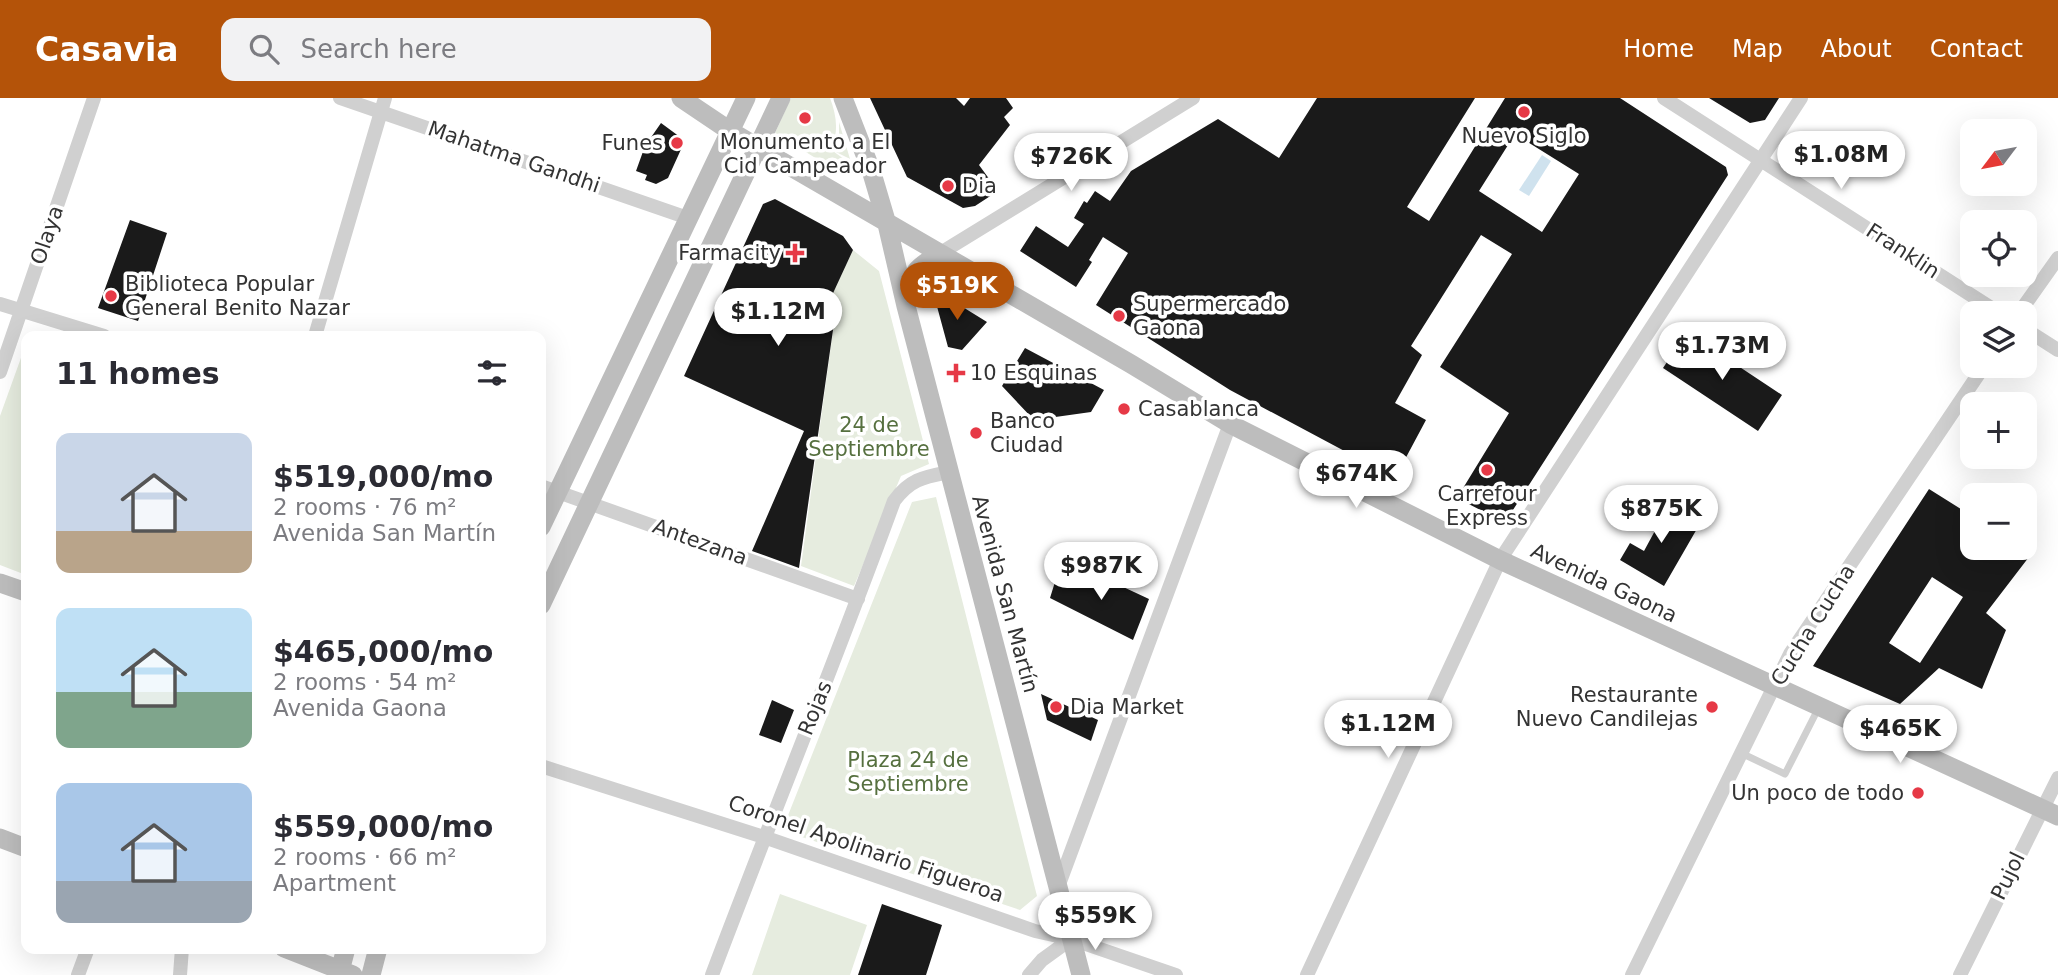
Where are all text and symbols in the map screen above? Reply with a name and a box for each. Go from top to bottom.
search box [221,18,711,81]
text: Casavia [35,30,179,69]
icon: search [245,30,283,68]
text: Search here [301,34,457,64]
text: Home [1623,35,1694,63]
text: Map [1732,35,1783,63]
text: About [1821,35,1892,63]
text: Contact [1930,35,2023,63]
marker: Nuevo Siglo [1516,104,1532,120]
marker: Monumento a El Cid Campeador [797,110,813,126]
street label: Mahatma Gandhi [425,116,603,198]
north arrow [1960,119,2037,196]
map controls [1960,119,2037,560]
place label: Nuevo Siglo [1461,124,1587,148]
place label: Monumento a El Cid Campeador [720,130,890,178]
place label: Funes [602,131,663,155]
pin: $1.08M [1784,132,1898,191]
pin: $726K [1022,134,1120,193]
marker: Funes [669,135,685,151]
text: $1.08M [1793,141,1889,167]
text: $726K [1030,143,1112,169]
place label: Dia [962,174,997,198]
marker: Dia [940,178,956,194]
street label: Olaya [26,202,68,268]
button: locate [1960,210,2037,287]
street label: Franklin [1862,218,1944,284]
place label: Farmacity [678,241,781,265]
marker: Farmacity [787,245,803,261]
pin: $519K [908,262,1006,322]
place label: Biblioteca Popular General Benito Nazar [125,272,350,320]
text: $519K [916,272,998,298]
marker: Biblioteca Popular General Benito Nazar [103,288,119,304]
pin: $1.12M [721,288,835,348]
place label: Supermercado Gaona [1133,292,1286,340]
text: $1.12M [730,298,826,324]
button: layers [1960,301,2037,378]
marker: Supermercado Gaona [1111,308,1127,324]
pin: $1.73M [1665,322,1779,382]
text: $1.73M [1674,332,1770,358]
icon: filters [473,354,511,392]
text: 11 homes [56,356,220,391]
place label: 10 Esquinas [970,361,1097,385]
marker: 10 Esquinas [948,365,964,381]
button: + [1960,392,2037,469]
place label: Casablanca [1138,397,1259,421]
marker: Casablanca [1116,401,1132,417]
place label: Banco Ciudad [990,409,1063,457]
park label: 24 de Septiembre [808,413,930,461]
marker: Banco Ciudad [968,425,984,441]
pin: $674K [1307,450,1405,510]
text: $519,000/mo [273,459,493,494]
text: $674K [1315,460,1397,486]
icon: home [112,461,196,545]
marker: Carrefour Express [1479,462,1495,478]
place label: Carrefour Express [1437,482,1537,530]
button: − [1960,483,2037,560]
pin: $875K [1612,486,1710,545]
street label: Avenida San Martín [967,493,1043,695]
text: 2 rooms · 76 m² [273,494,457,520]
text: $875K [1620,495,1702,521]
street label: Antezana [649,514,751,570]
text: Avenida San Martín [273,520,496,546]
street label: Avenida Gaona [1527,539,1681,627]
pin: $987K [1052,542,1150,602]
text: $987K [1060,552,1142,578]
street label: Cucha Cucha [1766,560,1860,690]
text: $465,000/mo [273,634,493,669]
icon: home [112,636,196,720]
text: 2 rooms · 54 m² [273,669,457,695]
street label: Rojas [793,677,837,739]
place label: Restaurante Nuevo Candilejas [1516,683,1698,731]
text: Avenida Gaona [273,695,447,721]
place label: Dia Market [1070,695,1184,719]
marker: Dia Market [1048,699,1064,715]
marker: Restaurante Nuevo Candilejas [1704,699,1720,715]
pin: $1.12M [1331,700,1445,760]
pin: $465K [1851,706,1949,765]
text: $1.12M [1340,710,1436,736]
text: $465K [1859,715,1941,741]
park label: Plaza 24 de Septiembre [847,748,969,796]
place label: Un poco de todo [1731,781,1904,805]
marker: Un poco de todo [1910,785,1926,801]
street label: Coronel Apolinario Figueroa [725,791,1007,907]
text: $559,000/mo [273,809,493,844]
icon: home [112,811,196,895]
text: 2 rooms · 66 m² [273,844,457,870]
street label: Pujol [1986,848,2030,904]
text: Apartment [273,870,396,896]
pin: $559K [1046,892,1144,952]
text: $559K [1054,902,1136,928]

